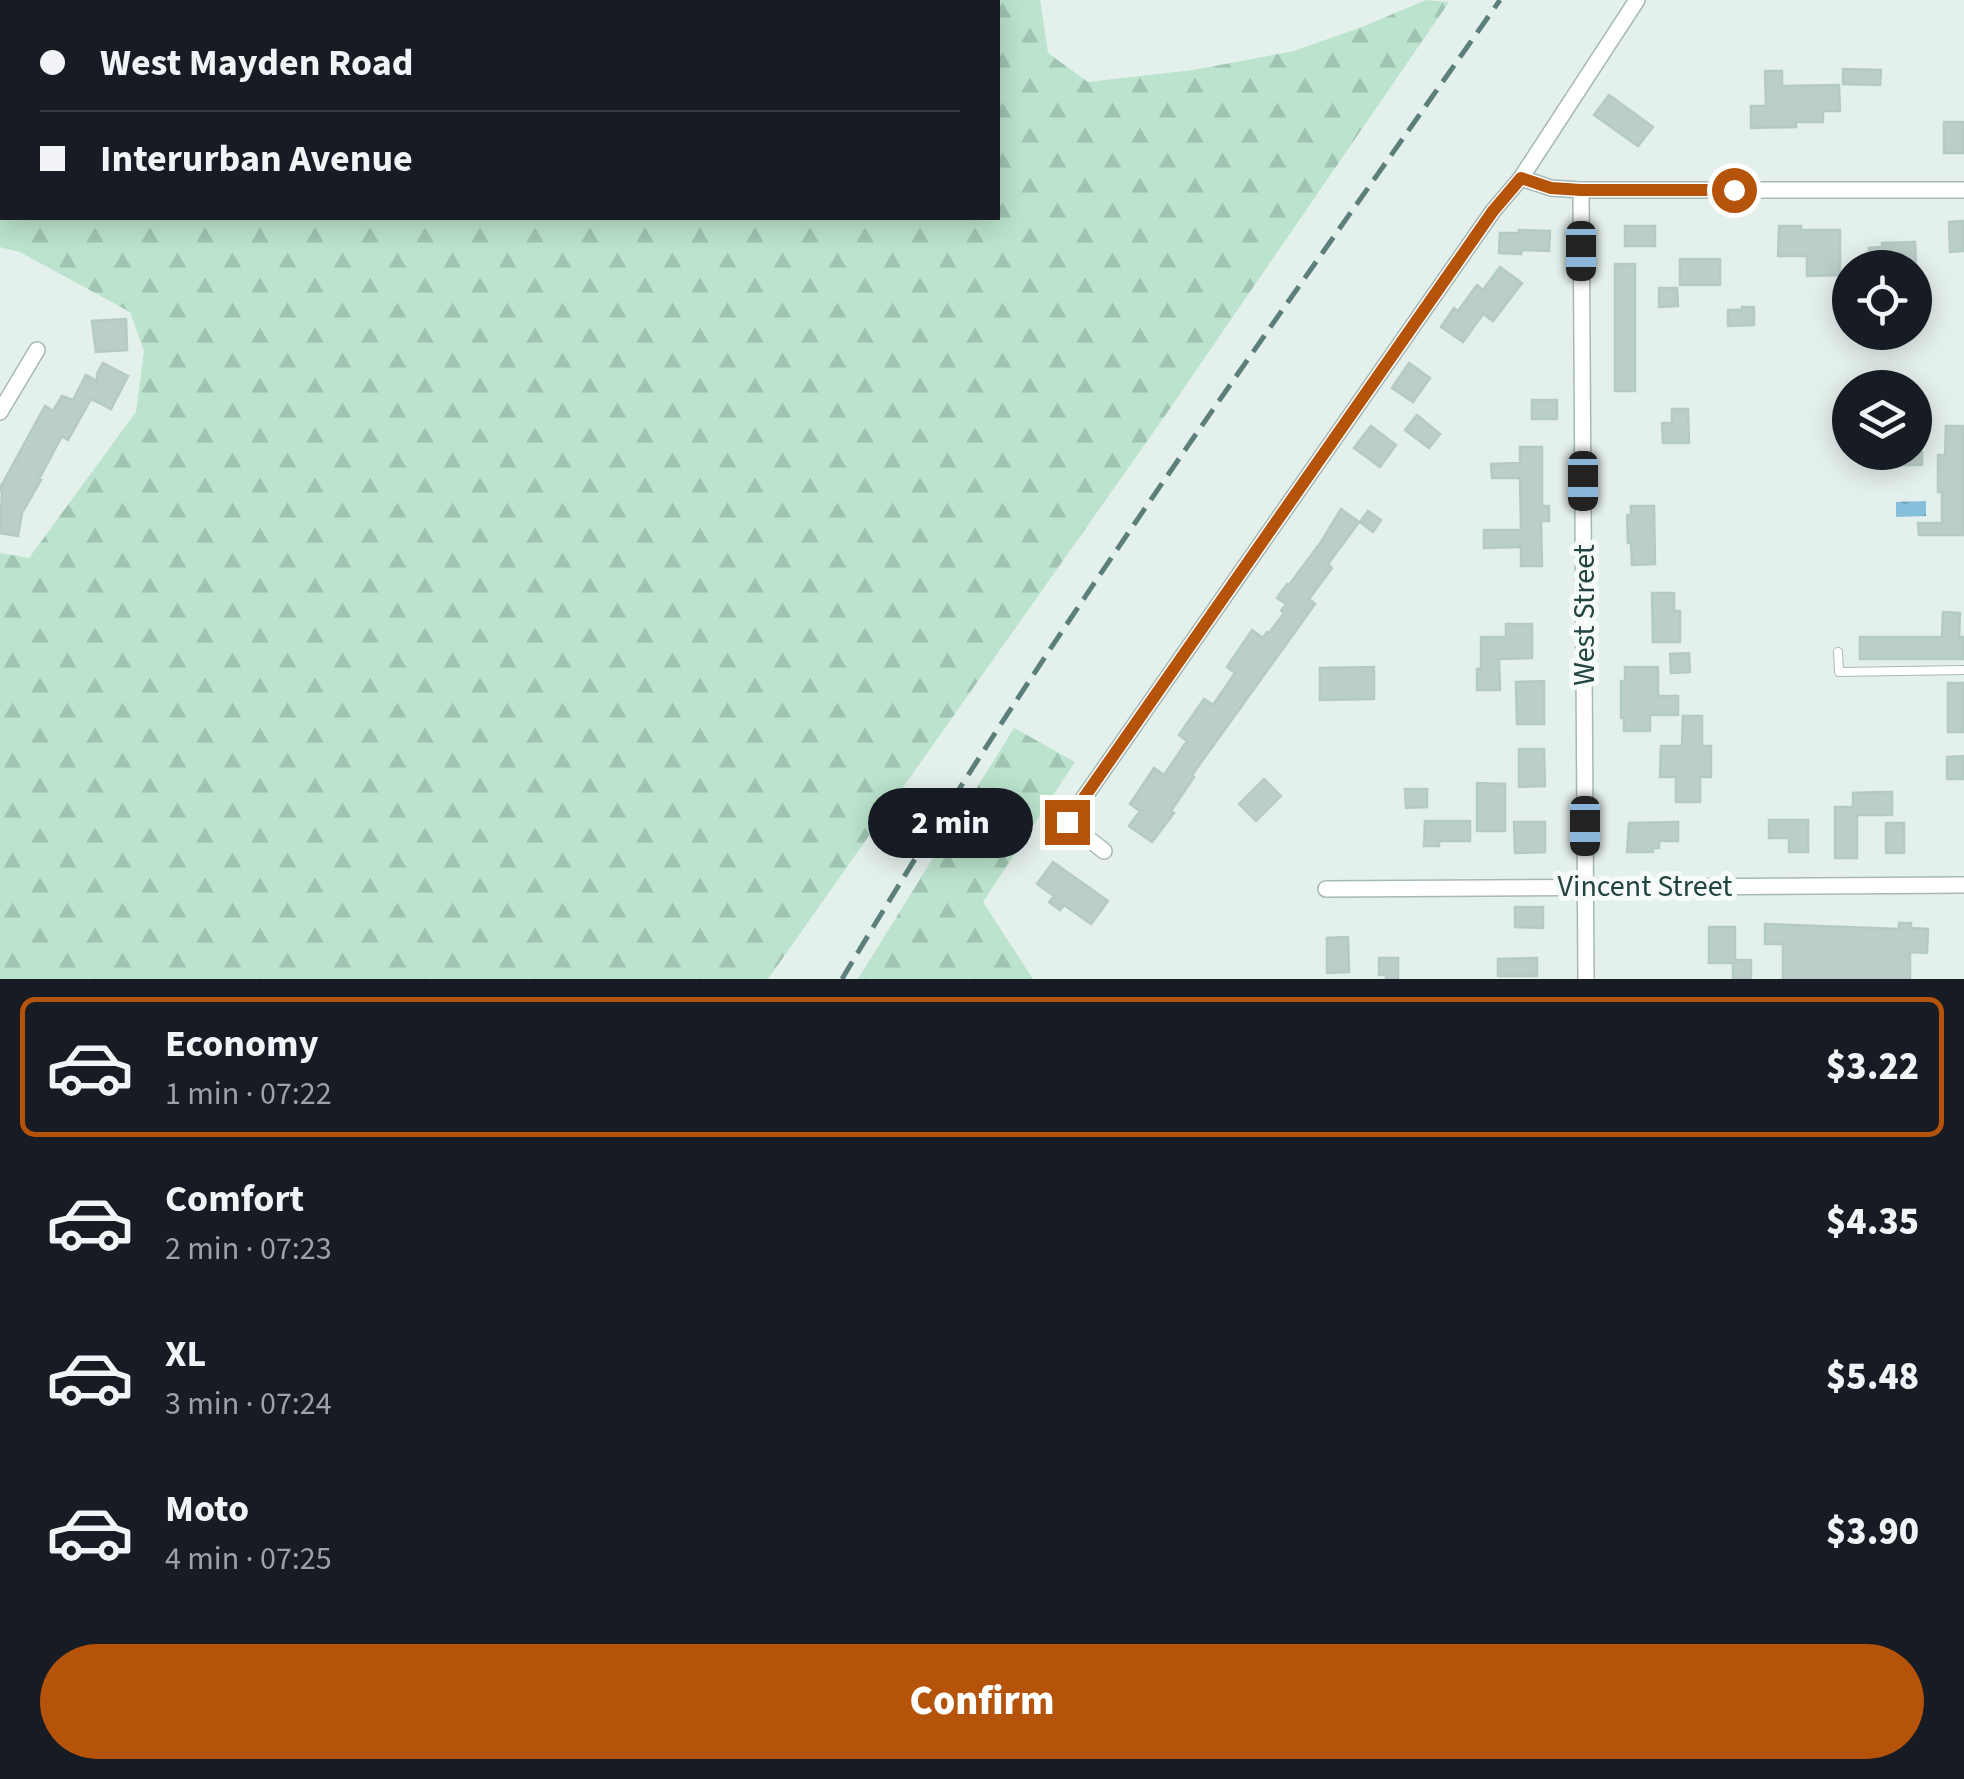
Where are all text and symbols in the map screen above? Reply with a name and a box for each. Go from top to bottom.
text: West Mayden Road [100,36,413,90]
text: Interurban Avenue [100,132,413,186]
route start [1712,168,1757,213]
car [1566,221,1596,281]
map controls [1832,250,1932,470]
button: locate [1832,250,1932,350]
button: layers [1832,370,1932,470]
car [1568,451,1598,511]
street label: West Street [1563,544,1606,686]
callout: 2 min [867,787,1032,857]
car [1570,796,1600,856]
text: 2 min [911,800,990,846]
route end [1045,800,1090,845]
street label: Vincent Street [1558,865,1732,908]
text: Economy [165,1017,318,1071]
icon: car [45,1022,135,1112]
text: $3.22 [1826,1040,1919,1094]
text: 1 min · 07:22 [165,1071,332,1117]
text: Comfort [165,1172,304,1226]
icon: car [45,1177,135,1267]
text: $4.35 [1826,1195,1919,1249]
text: 2 min · 07:23 [165,1226,332,1272]
text: XL [165,1327,206,1381]
icon: car [45,1332,135,1422]
text: $5.48 [1826,1350,1919,1404]
text: 3 min · 07:24 [165,1381,332,1427]
text: Moto [165,1482,249,1536]
icon: car [45,1487,135,1577]
text: $3.90 [1826,1505,1919,1559]
text: 4 min · 07:25 [165,1536,332,1582]
button: Confirm [40,1644,1924,1759]

